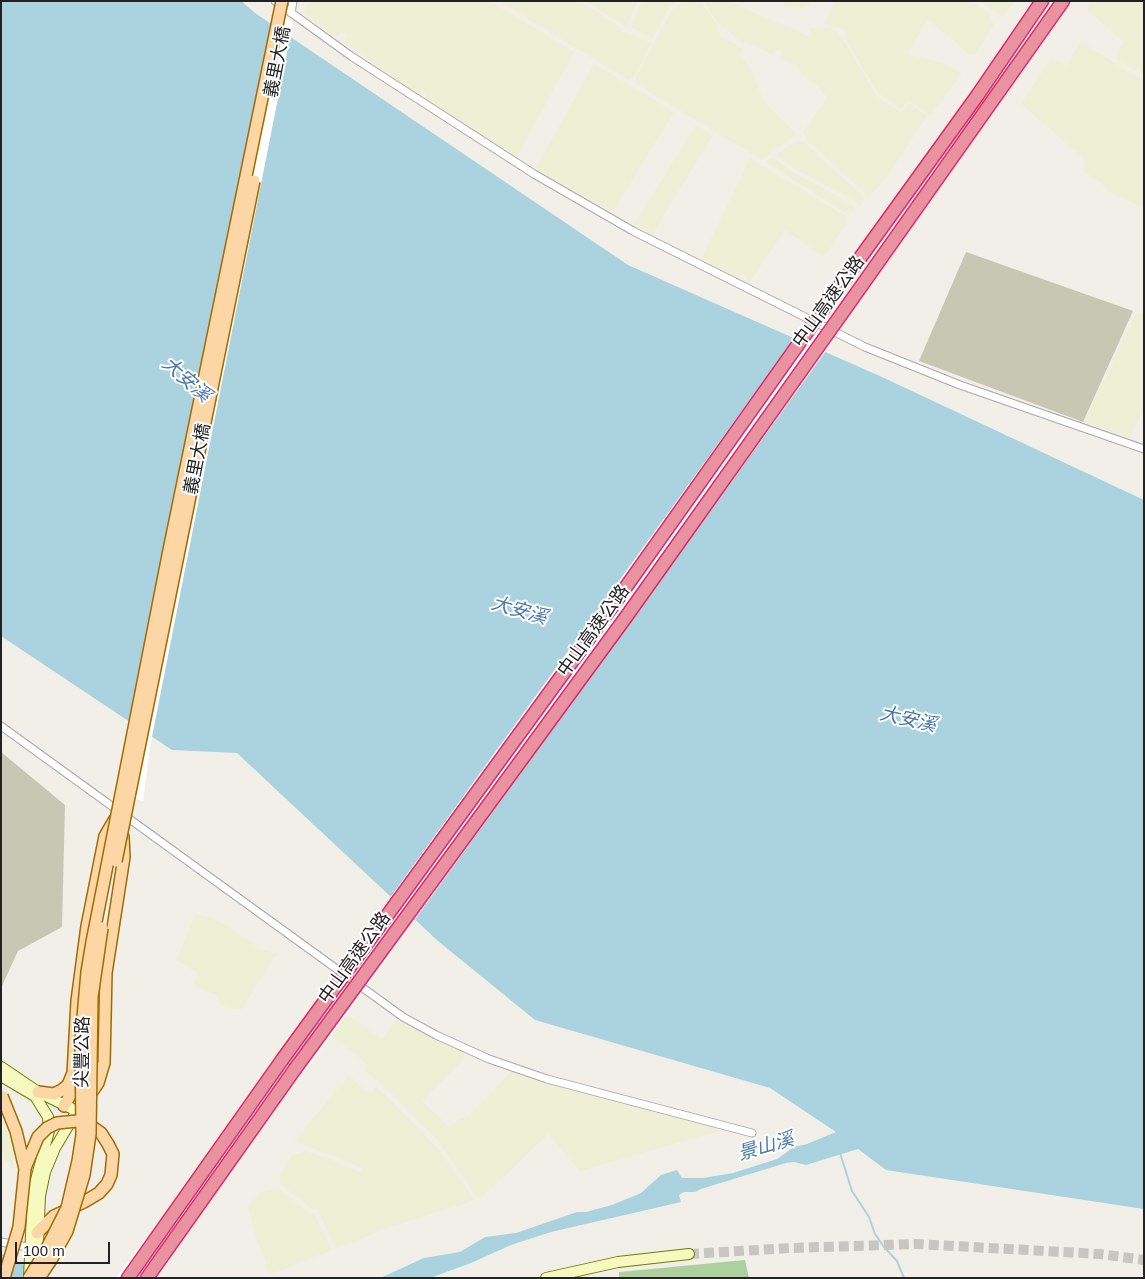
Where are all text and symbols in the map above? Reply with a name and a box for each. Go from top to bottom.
street label: 義里大橋 [261,25,295,99]
street label: 中山高速公路 [789,252,869,352]
water label: 大安溪 [157,353,215,407]
street label: 義里大橋 [181,422,215,496]
street label: 中山高速公路 [554,581,634,681]
water label: 大安溪 [488,592,550,630]
water label: 大安溪 [878,702,938,738]
street label: 中山高速公路 [315,908,395,1008]
street label: 尖豐公路 [72,1016,94,1088]
water label: 景山溪 [735,1128,797,1166]
scale bar [18,1232,112,1264]
text: 100 m [23,1242,65,1259]

